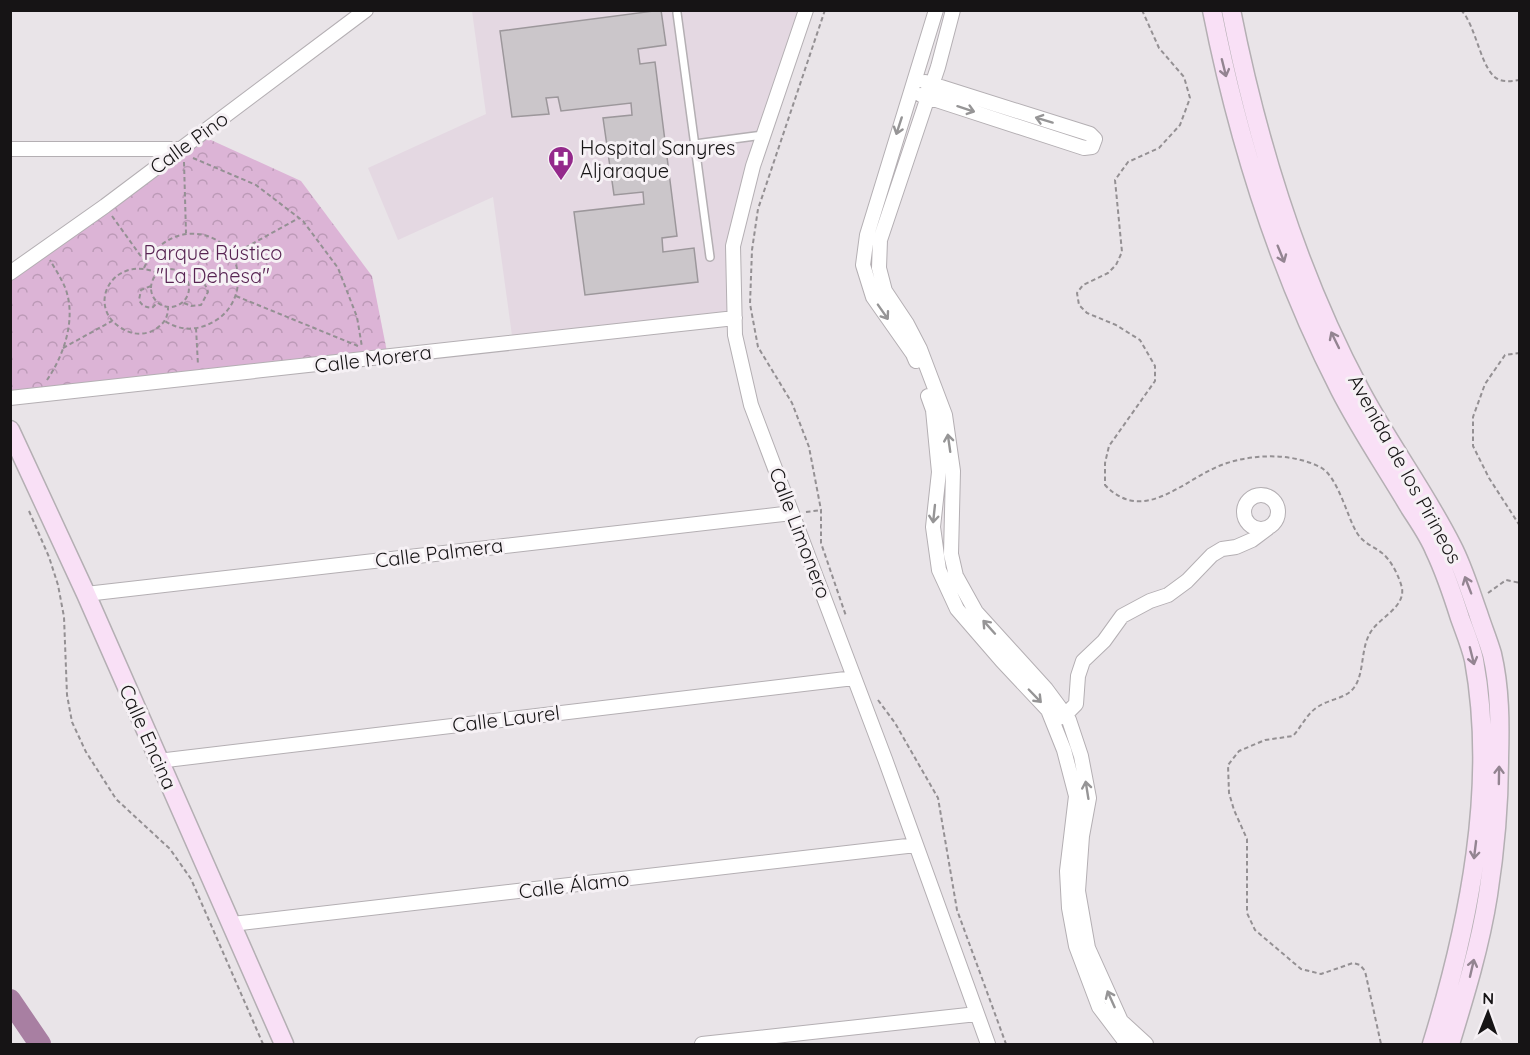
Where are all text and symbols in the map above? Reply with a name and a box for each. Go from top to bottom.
one-way arrow [1219,58,1231,77]
one-way arrow [956,105,975,116]
street label: Calle Pino [145,106,233,179]
one-way arrow [1035,114,1054,125]
one-way arrow [893,116,904,135]
place label: Hospital Sanyres Aljaraque [580,135,735,183]
hospital icon: Hospital Sanyres Aljaraque [546,144,576,182]
park label: Parque Rústico "La Dehesa" [144,240,282,288]
one-way arrow [1276,245,1287,263]
one-way arrow [877,303,889,319]
one-way arrow [1329,332,1341,350]
street label: Calle Morera [313,339,433,378]
street label: Avenida de los Pirineos [1343,370,1468,568]
one-way arrow [943,434,954,454]
street label: Calle Limonero [764,464,837,602]
one-way arrow [928,504,939,524]
street label: Calle Palmera [374,532,504,573]
one-way arrow [1461,576,1472,595]
one-way arrow [982,620,996,635]
one-way arrow [1467,646,1479,665]
street label: Calle Encina [114,680,183,793]
one-way arrow [1028,688,1042,703]
street label: Calle Laurel [451,700,561,737]
one-way arrow [1493,766,1505,786]
one-way arrow [1081,781,1092,800]
one-way arrow [1469,840,1480,860]
street label: Calle Álamo [517,865,631,904]
one-way arrow [1467,959,1478,978]
north arrow [1458,983,1518,1043]
text: N [1482,988,1494,1008]
one-way arrow [1105,991,1117,1009]

